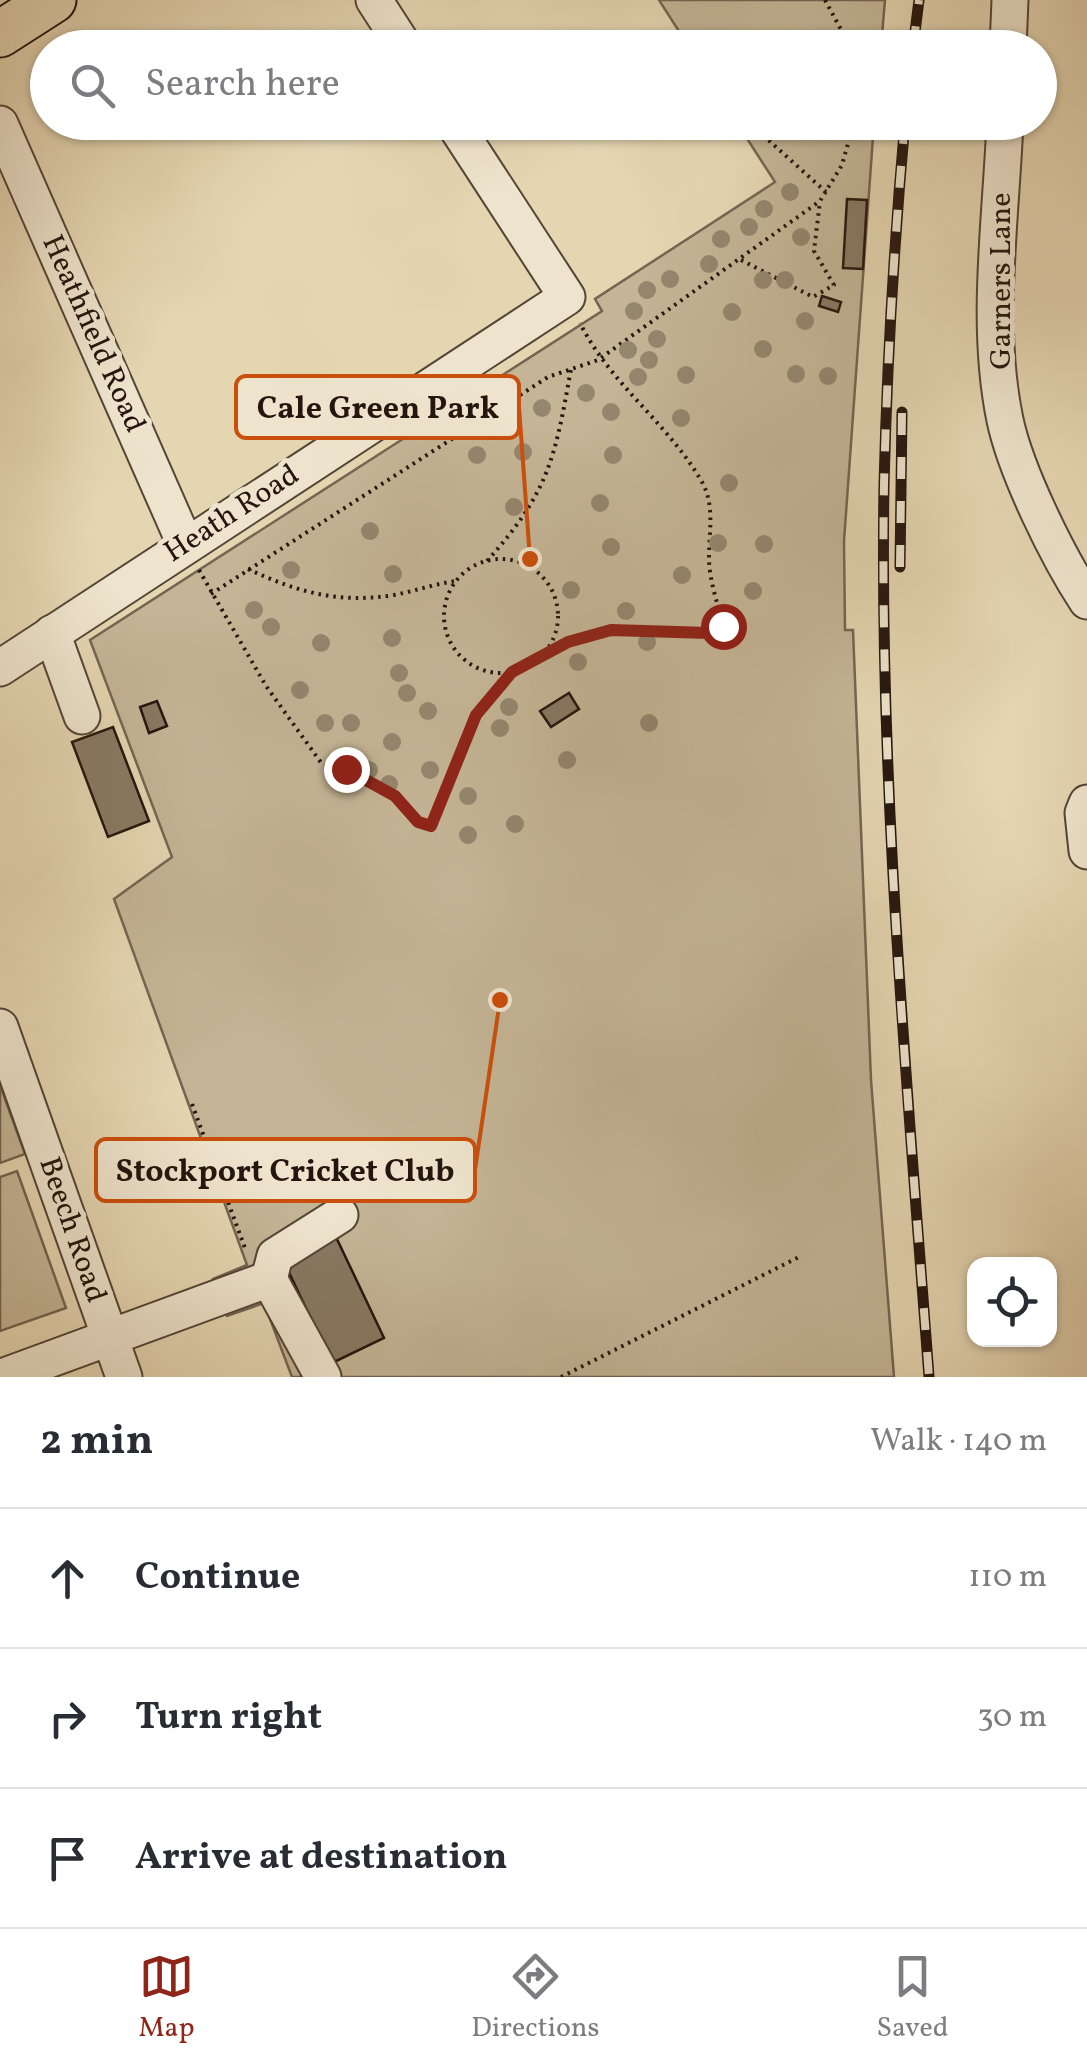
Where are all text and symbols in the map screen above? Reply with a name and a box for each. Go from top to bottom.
search box [30,30,1057,140]
icon: search [65,58,120,113]
text: Search here [145,59,340,112]
street label: Garners Lane [981,193,1023,369]
street label: Heathfield Road [31,228,155,440]
callout: Cale Green Park [236,376,519,438]
text: Cale Green Park [257,388,499,432]
street label: Heath Road [156,455,308,573]
route start [701,604,747,650]
route end [324,747,370,793]
callout: Stockport Cricket Club [96,1139,475,1201]
text: Stockport Cricket Club [116,1151,454,1195]
street label: Beech Road [27,1152,117,1308]
map controls [967,1257,1057,1347]
button: locate [967,1257,1057,1347]
text: 2 min [40,1413,153,1472]
text: Walk · 140 m [870,1420,1047,1464]
icon: ahead [40,1551,95,1606]
text: Continue [135,1552,300,1605]
text: 110 m [968,1556,1047,1600]
icon: right [40,1691,95,1746]
text: Turn right [135,1692,322,1745]
text: 30 m [977,1696,1047,1740]
icon: arrive [40,1831,95,1886]
text: Arrive at destination [135,1832,508,1885]
tab: Map [138,1949,194,2048]
tab: Directions [471,1949,600,2048]
tab: Saved [876,1949,949,2048]

